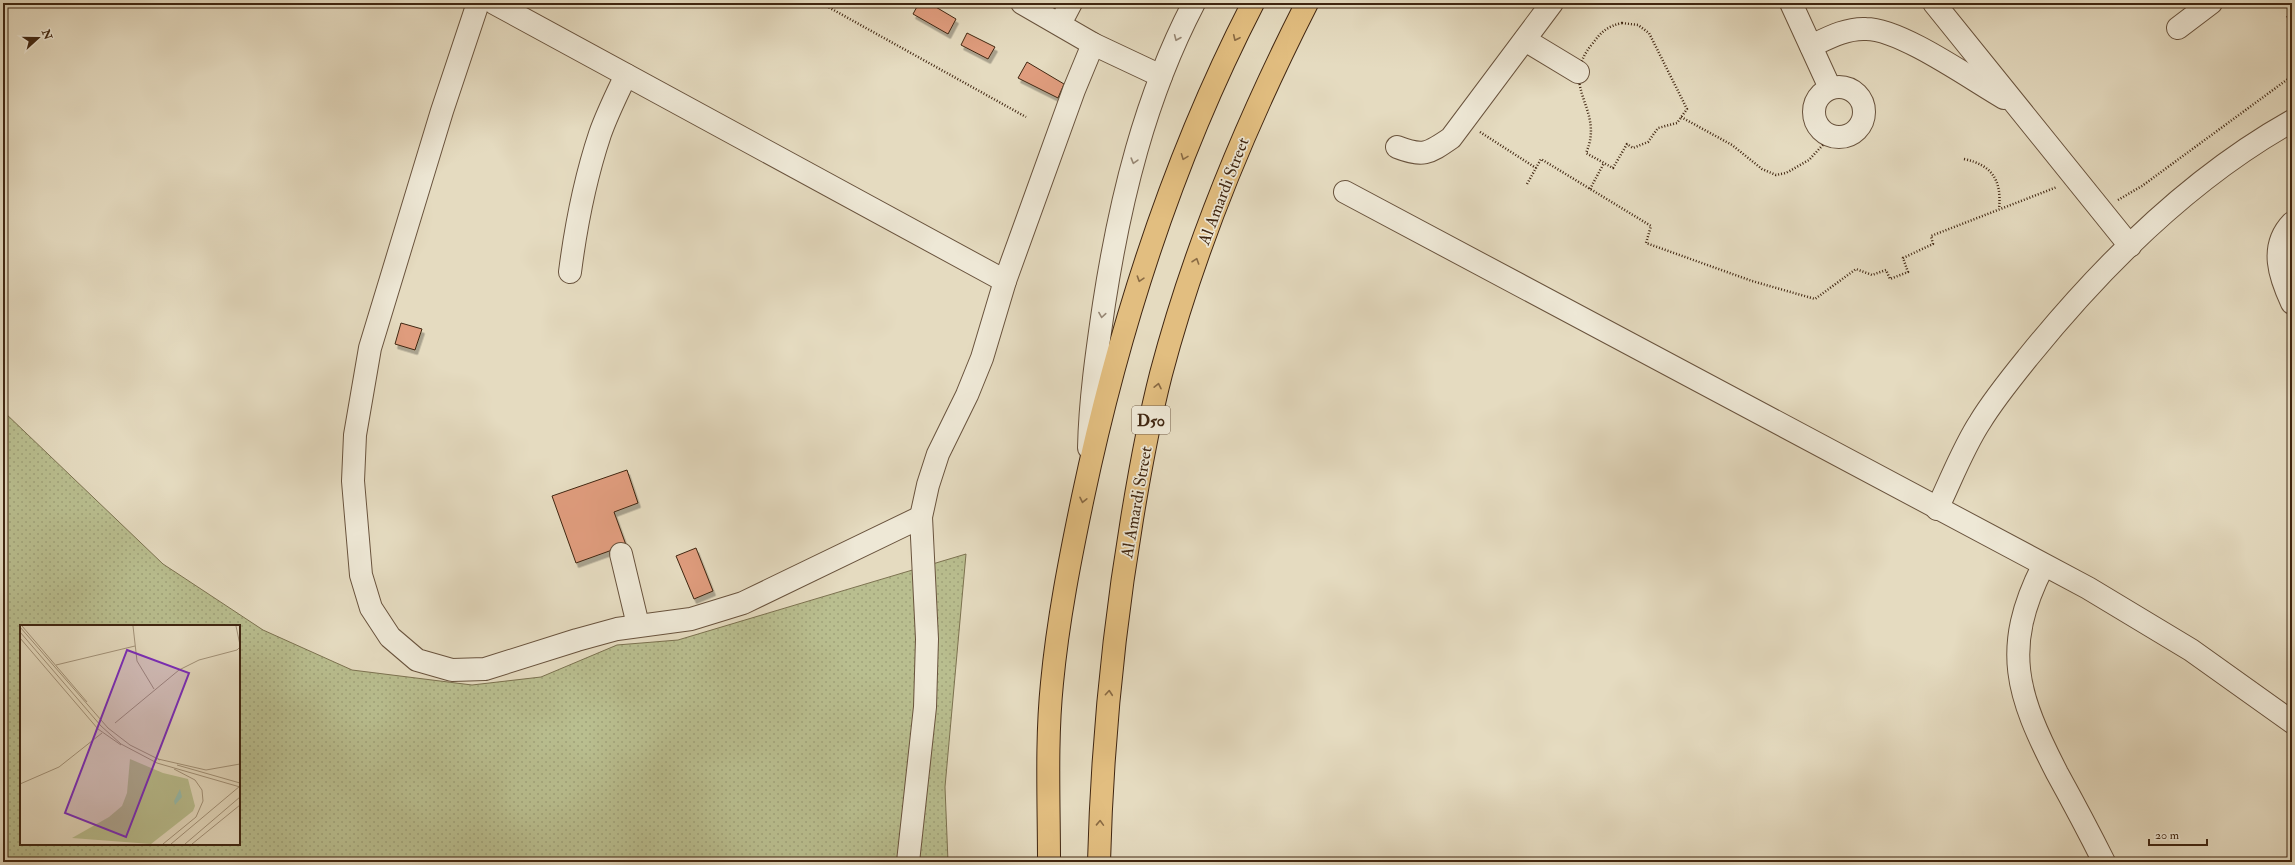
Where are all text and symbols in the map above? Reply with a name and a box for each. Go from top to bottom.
north arrow [18,18,58,58]
text: N [39,27,55,43]
one-way arrow [1233,33,1241,41]
one-way arrow [1174,35,1182,42]
street label: Al Amardi Street [1193,134,1254,249]
one-way arrow [1181,153,1189,161]
one-way arrow [1130,157,1139,164]
one-way arrow [1191,258,1200,265]
one-way arrow [1136,276,1145,283]
one-way arrow [1098,312,1107,318]
one-way arrow [1154,382,1162,389]
road number: D50 [1132,406,1170,434]
street label: Al Amardi Street [1116,444,1157,561]
one-way arrow [1079,497,1087,503]
inset map [20,625,240,845]
one-way arrow [1104,690,1113,696]
one-way arrow [1096,820,1104,826]
scale bar [2149,821,2207,847]
text: 20 m [2155,828,2180,843]

